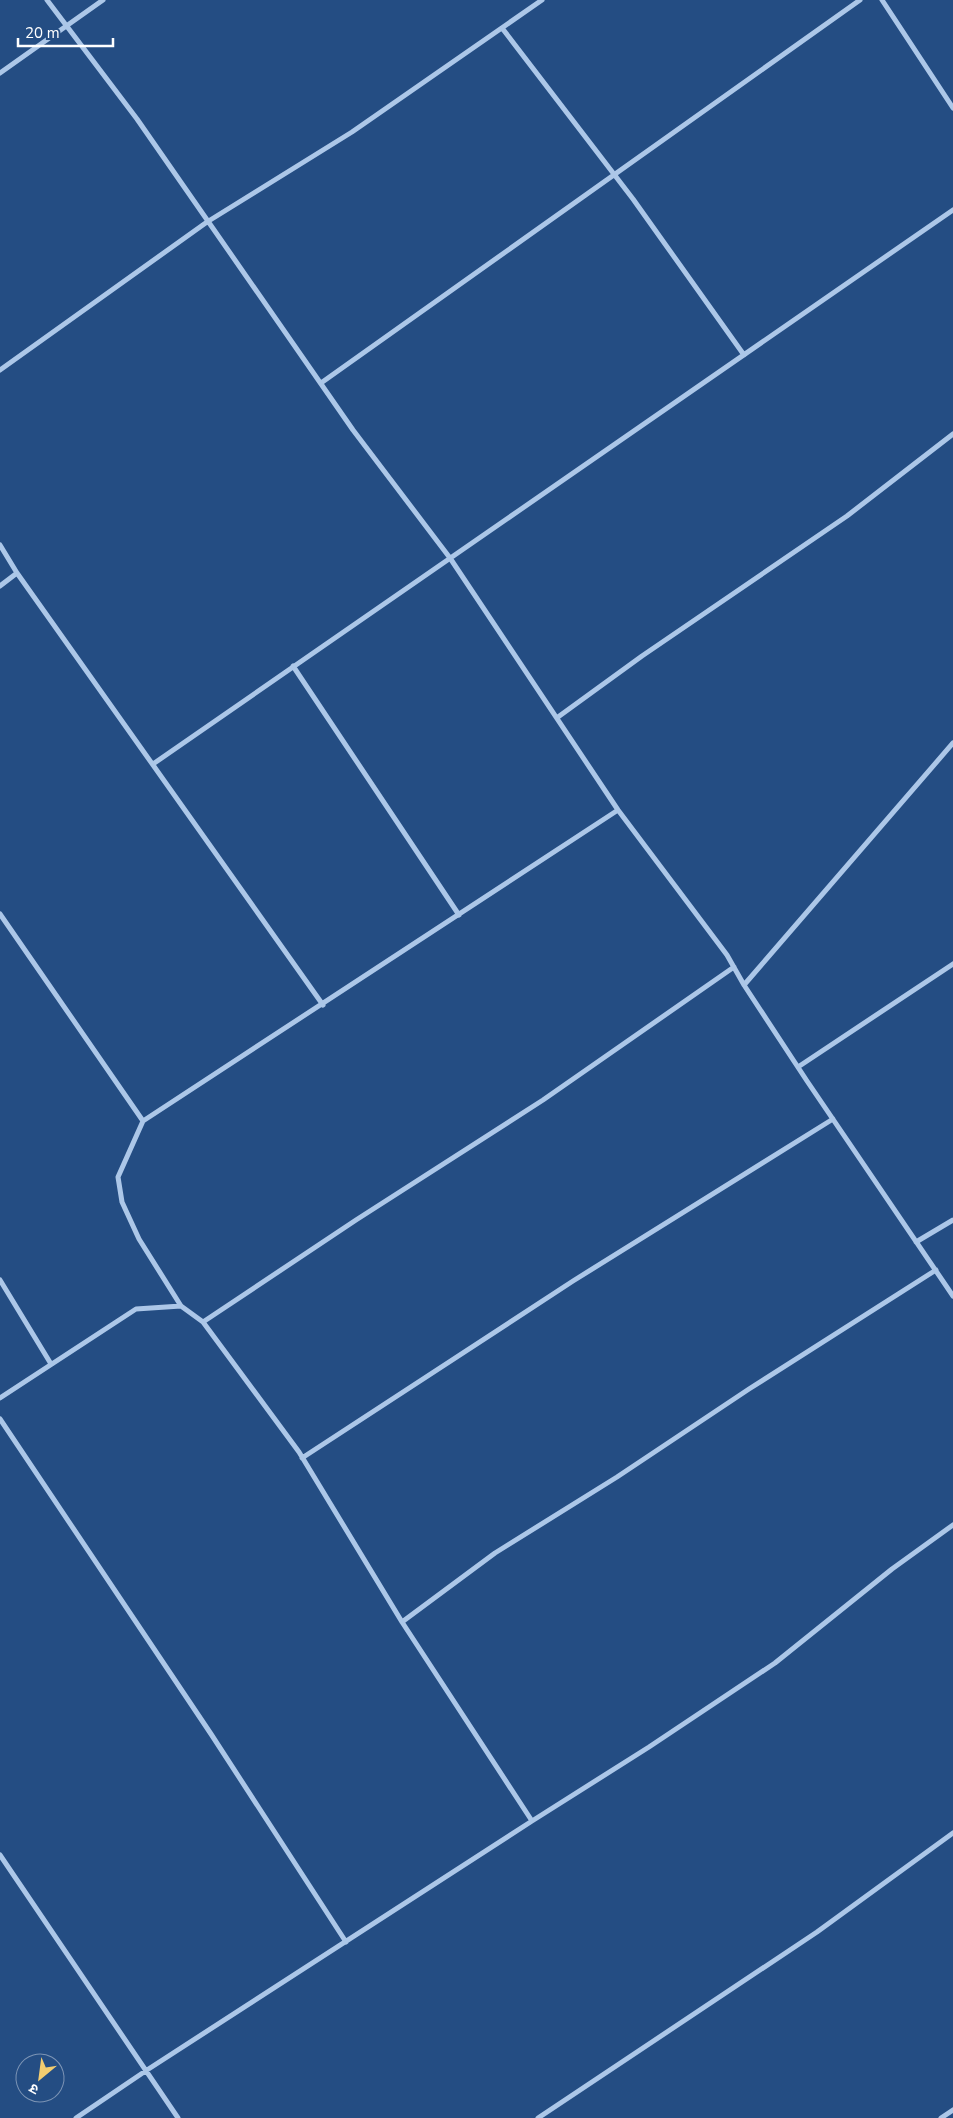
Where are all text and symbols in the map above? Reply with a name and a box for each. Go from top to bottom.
scale bar [18,15,112,47]
text: 20 m [25,23,60,43]
north arrow [15,2053,65,2103]
text: उ [25,2078,42,2099]

